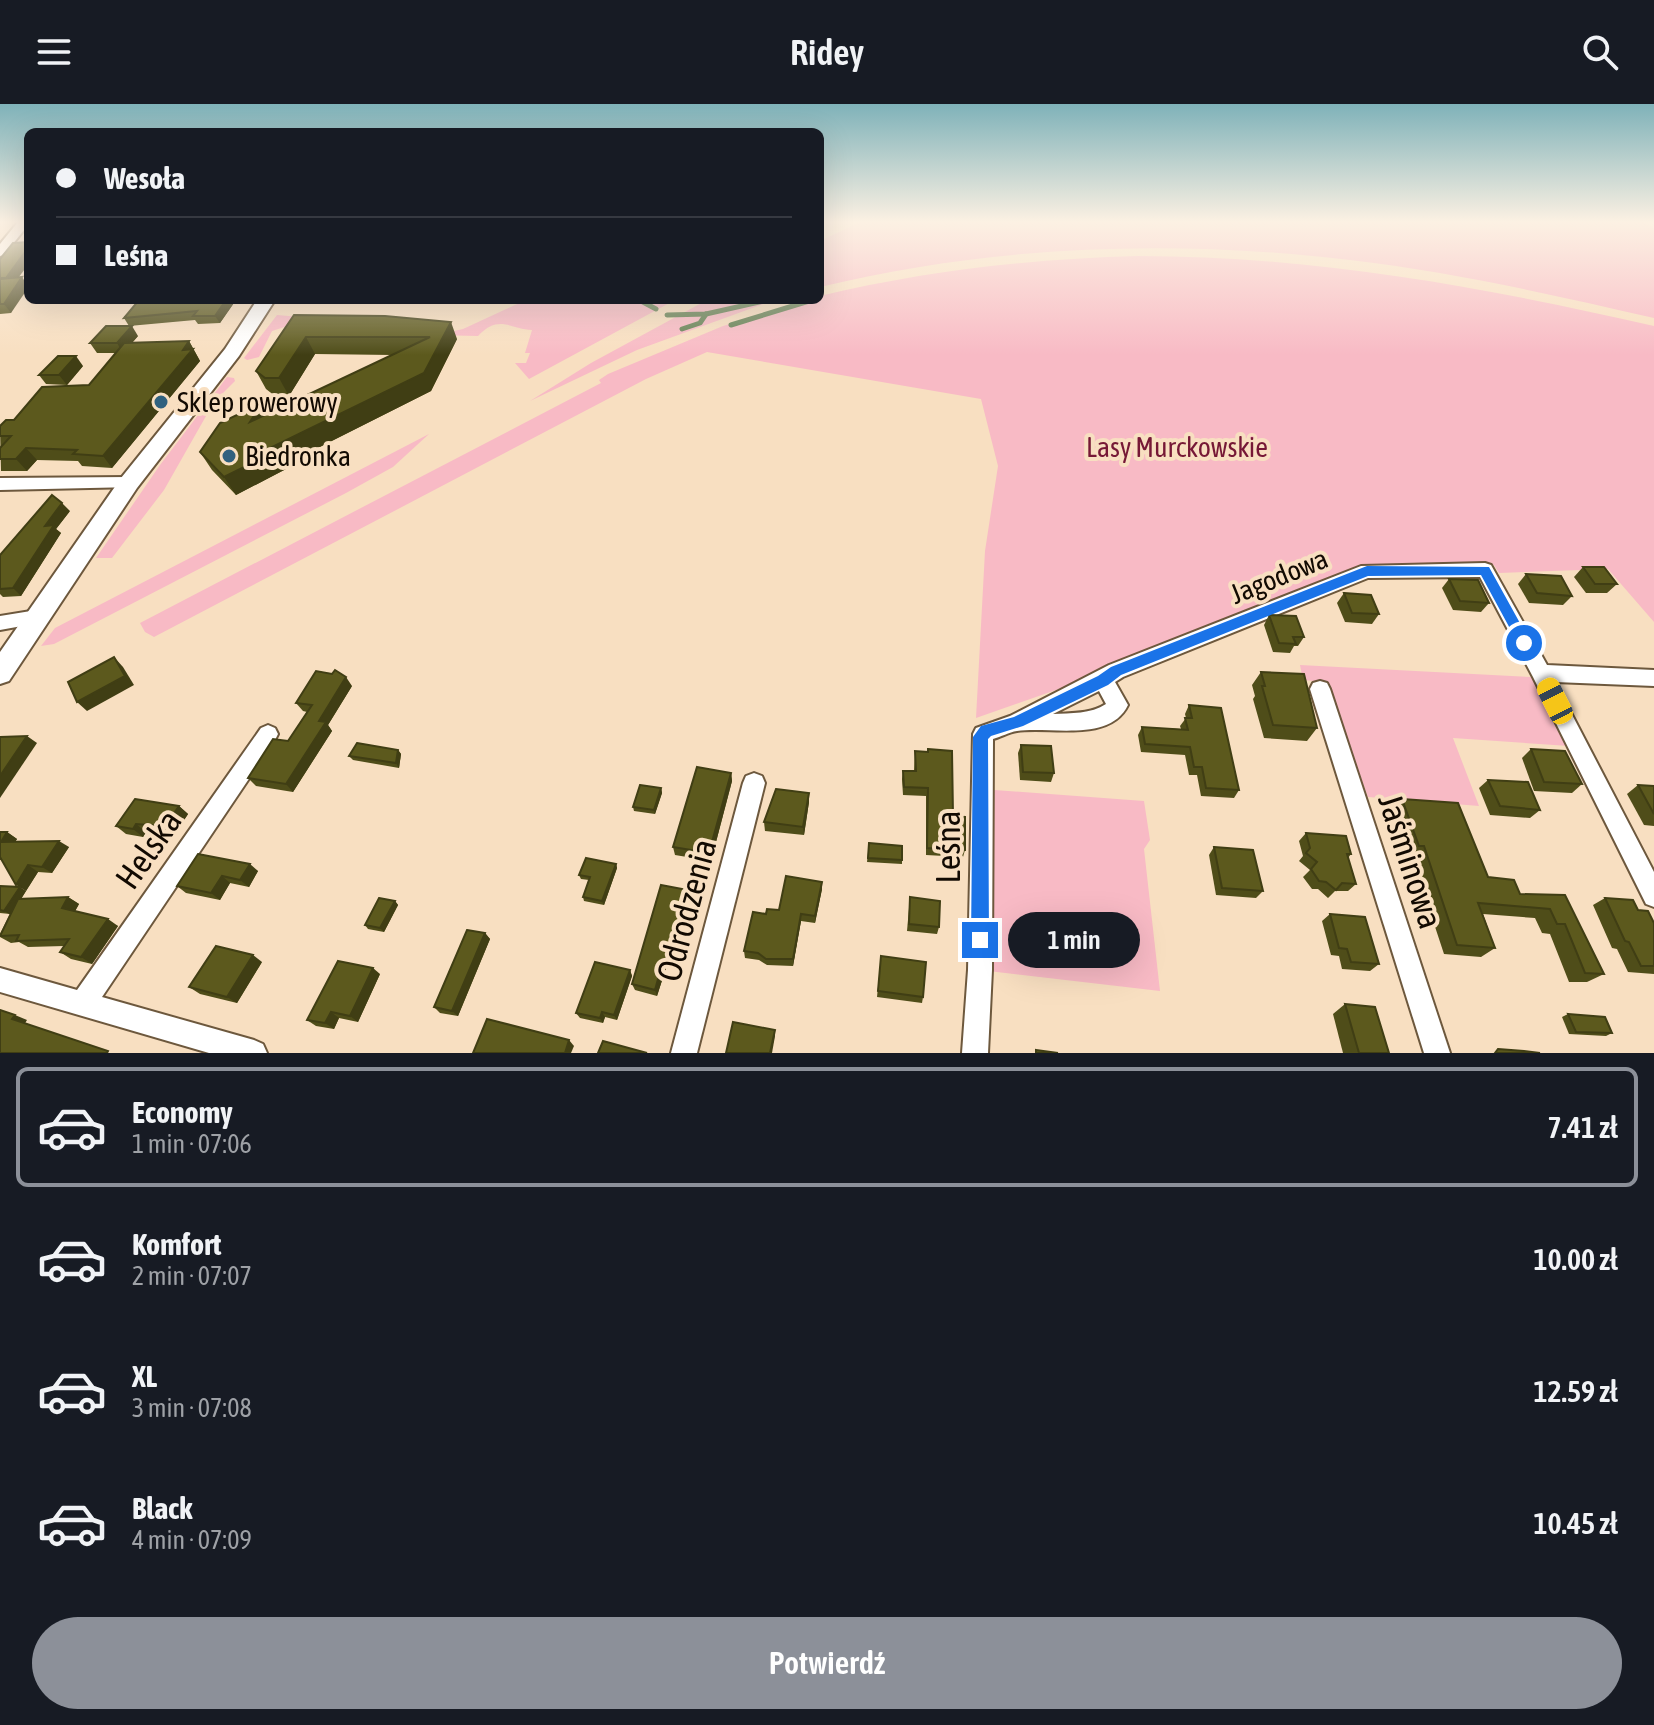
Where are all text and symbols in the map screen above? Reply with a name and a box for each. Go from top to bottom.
icon: menu [32,30,76,74]
icon: search [1578,30,1622,74]
text: Ridey [790,31,864,73]
text: Wesoła [104,161,185,195]
text: Leśna [104,238,168,272]
place label: Sklep rowerowy [177,386,338,418]
marker: Sklep rowerowy [152,393,170,411]
park label: Lasy Murckowskie [1086,431,1268,463]
place label: Biedronka [245,440,351,472]
marker: Biedronka [220,447,238,465]
street label: Jagodowa [1226,542,1332,610]
route start [1506,625,1542,661]
car [1533,674,1577,728]
street label: Jaśminowa [1371,789,1451,933]
street label: Helska [107,802,189,896]
street label: Leśna [928,811,967,883]
street label: Odrodzenia [648,835,724,985]
callout: 1 min [1008,912,1140,968]
route end [962,922,998,958]
text: 1 min [1047,925,1101,955]
icon: car [36,1091,108,1163]
text: Economy [132,1095,233,1129]
text: 7.41 zł [1548,1110,1618,1144]
text: 1 min · 07:06 [132,1129,252,1159]
icon: car [36,1223,108,1295]
text: Komfort [132,1227,221,1261]
text: 10.00 zł [1533,1242,1618,1276]
text: 2 min · 07:07 [132,1261,252,1291]
icon: car [36,1355,108,1427]
text: XL [132,1359,157,1393]
text: 12.59 zł [1533,1374,1618,1408]
text: 3 min · 07:08 [132,1393,252,1423]
icon: car [36,1487,108,1559]
text: Black [132,1491,192,1525]
text: 10.45 zł [1533,1506,1618,1540]
text: 4 min · 07:09 [132,1525,252,1555]
button: Potwierdź [32,1617,1622,1709]

